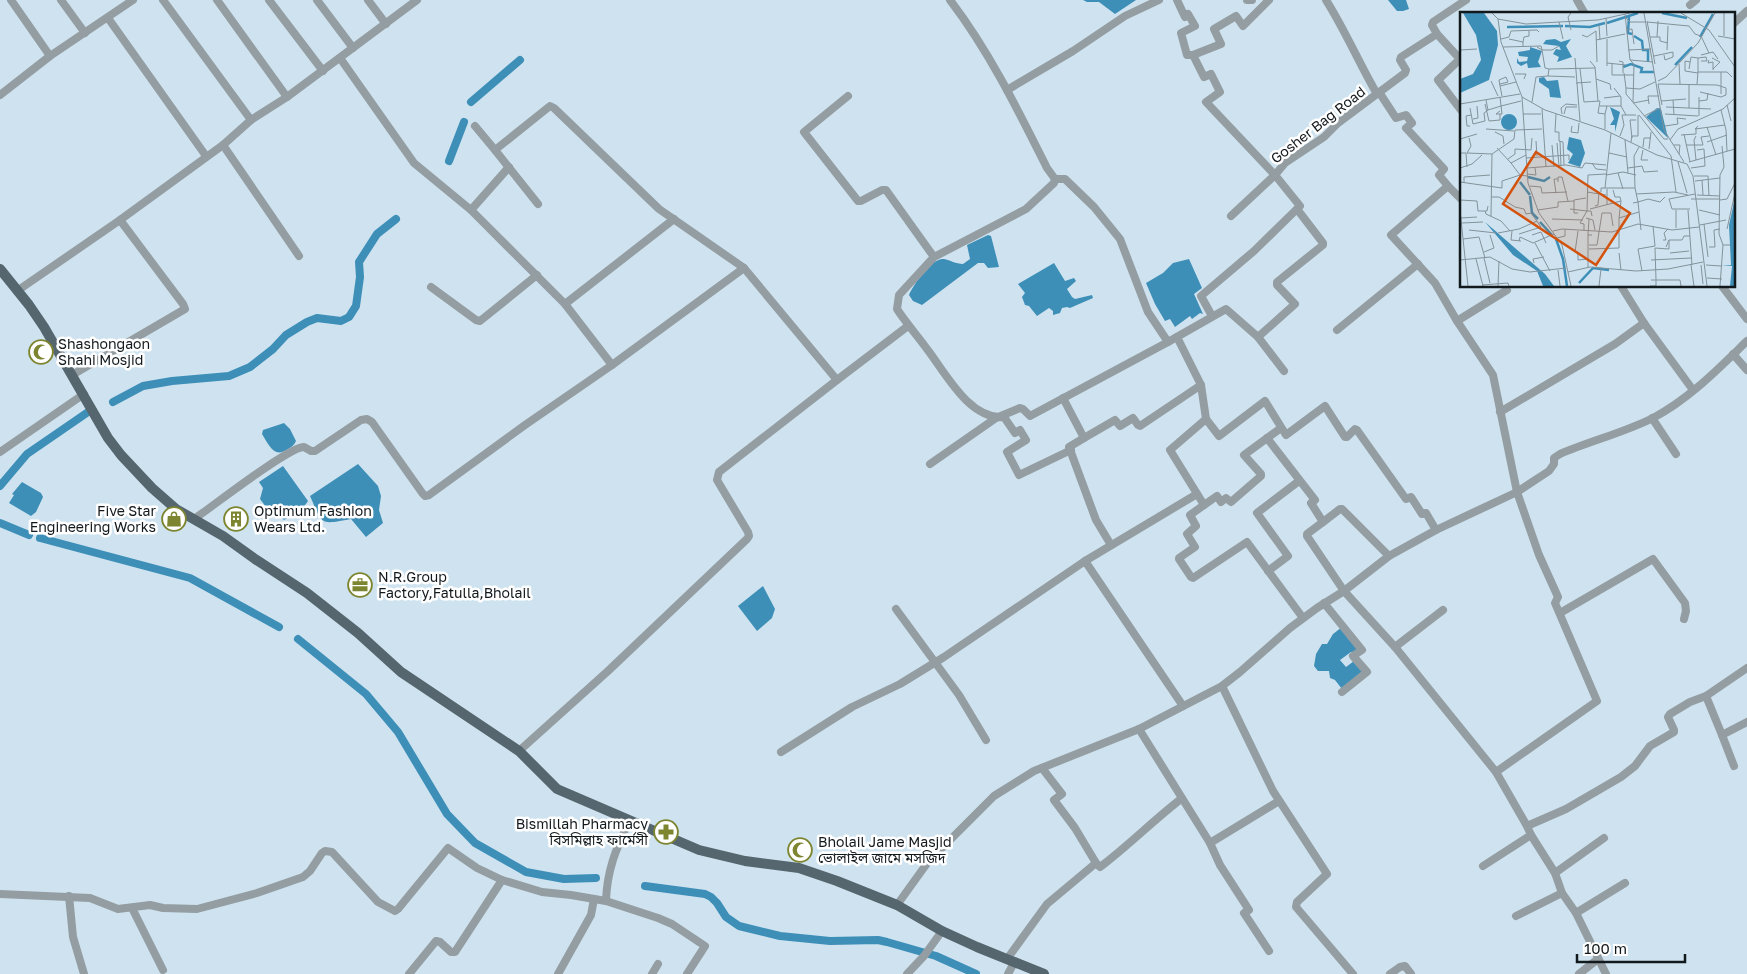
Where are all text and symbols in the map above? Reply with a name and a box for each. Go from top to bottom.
inset map [1460,12,1734,288]
street label: Gosher Bag Road [1267,82,1368,167]
place label: Shashongaon Shahi Mosjid [58,335,150,368]
mosque icon: Shashongaon Shahi Mosjid [28,339,54,365]
place label: Five Star Engineering Works [30,502,157,535]
place label: Optimum Fashion Wears Ltd. [254,502,372,535]
shop icon: Five Star Engineering Works [161,506,187,532]
building icon: Optimum Fashion Wears Ltd. [223,506,249,532]
place label: N.R.Group Factory,Fatulla,Bholail [378,568,531,601]
office icon: N.R.Group Factory,Fatulla,Bholail [347,572,373,598]
place label: Bismillah Pharmacy বিসমিল্লাহ ফার্মেসী [516,815,648,848]
pharmacy icon: Bismillah Pharmacy বিসমিল্লাহ ফার্মেসী [653,819,679,845]
place label: Bholail Jame Masjid ভোলাইল জামে মসজিদ [818,833,952,866]
mosque icon: Bholail Jame Masjid ভোলাইল জামে মসজিদ [787,837,813,863]
scale bar [1577,932,1684,964]
text: 100 m [1584,939,1627,957]

